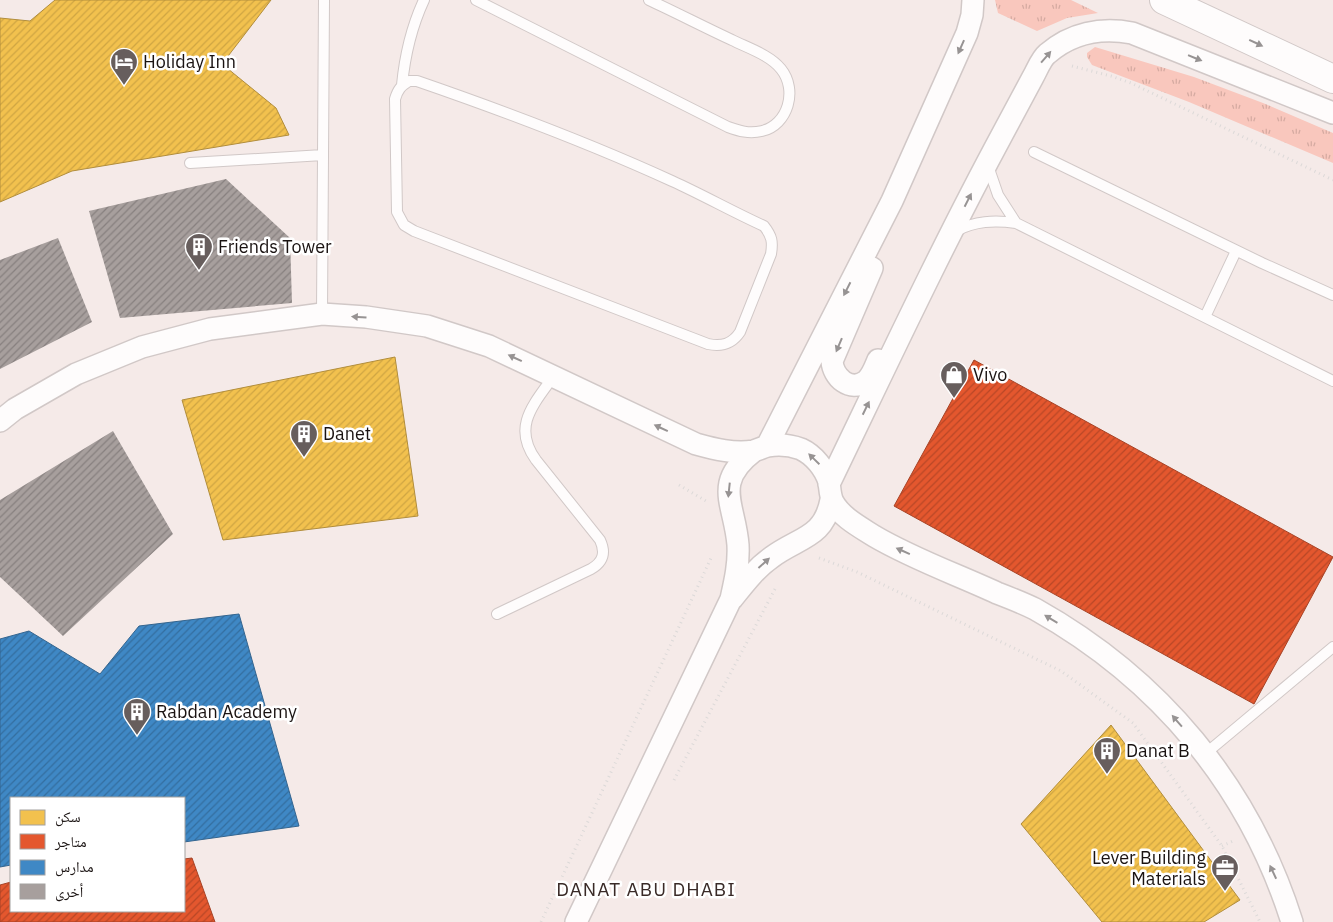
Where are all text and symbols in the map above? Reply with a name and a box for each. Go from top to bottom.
one-way arrow [1249,39,1263,47]
one-way arrow [956,40,964,54]
hotel icon: Holiday Inn [109,47,139,86]
place label: Holiday Inn [143,50,236,73]
one-way arrow [1040,52,1052,64]
one-way arrow [1188,54,1202,62]
one-way arrow [964,192,972,207]
building icon: Friends Tower [184,232,214,271]
place label: Friends Tower [218,235,332,258]
one-way arrow [843,282,851,296]
one-way arrow [350,312,366,320]
one-way arrow [835,338,843,352]
one-way arrow [508,354,522,362]
shop icon: Vivo [939,360,969,399]
place label: Vivo [973,363,1007,386]
one-way arrow [862,401,870,415]
building icon: Danet [289,419,319,458]
place label: Danet [323,422,371,445]
one-way arrow [654,423,668,431]
one-way arrow [808,453,820,465]
one-way arrow [725,483,733,499]
one-way arrow [896,547,911,555]
one-way arrow [758,558,771,569]
one-way arrow [1044,615,1057,624]
building icon: Rabdan Academy [122,697,152,736]
place label: Rabdan Academy [156,700,297,723]
one-way arrow [1171,714,1182,727]
building icon: Danat B [1092,736,1122,775]
place label: Danat B [1126,739,1190,762]
legend [10,797,185,912]
text: سكن [55,807,81,827]
text: متاجر [54,832,87,851]
place label: Lever Building Materials [1092,846,1206,890]
office icon: Lever Building Materials [1210,853,1240,892]
text: مدارس [55,857,94,877]
one-way arrow [1268,865,1276,879]
district label: DANAT ABU DHABI [556,877,736,901]
text: أخرى [55,882,84,902]

